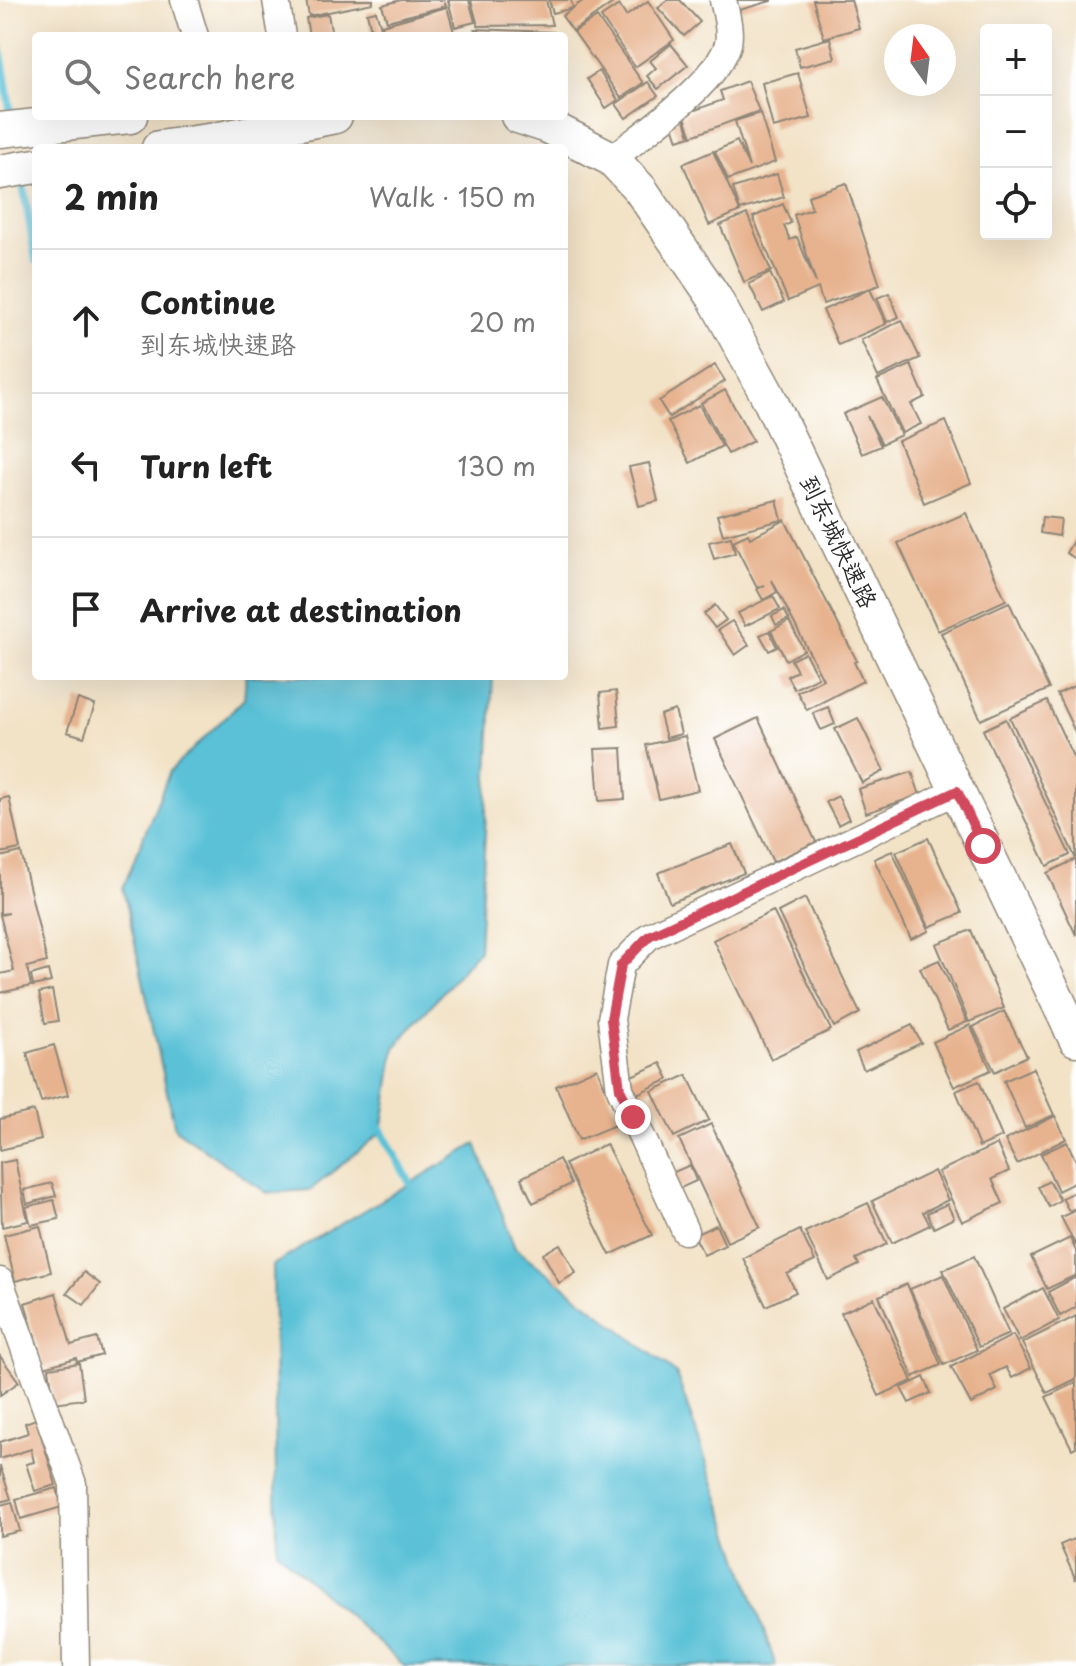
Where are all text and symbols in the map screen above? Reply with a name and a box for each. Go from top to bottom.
north arrow [884,24,956,96]
map controls [980,24,1052,240]
button: + [980,24,1052,96]
search box [32,32,568,120]
icon: search [60,54,104,98]
text: Search here [124,54,296,99]
button: − [980,96,1052,168]
button: locate [980,168,1052,240]
text: 2 min [64,170,159,222]
text: Walk · 150 m [369,177,536,216]
text: Continue [140,279,275,324]
icon: ahead [64,299,108,343]
text: 20 m [469,302,536,341]
text: 到东城快速路 [140,324,296,363]
icon: left [64,443,108,487]
text: Turn left [140,443,272,488]
text: 130 m [457,446,536,485]
street label: 到东城快速路 [792,469,888,614]
icon: arrive [64,587,108,631]
text: Arrive at destination [140,587,462,632]
route start [965,828,1001,864]
route end [615,1099,651,1135]

